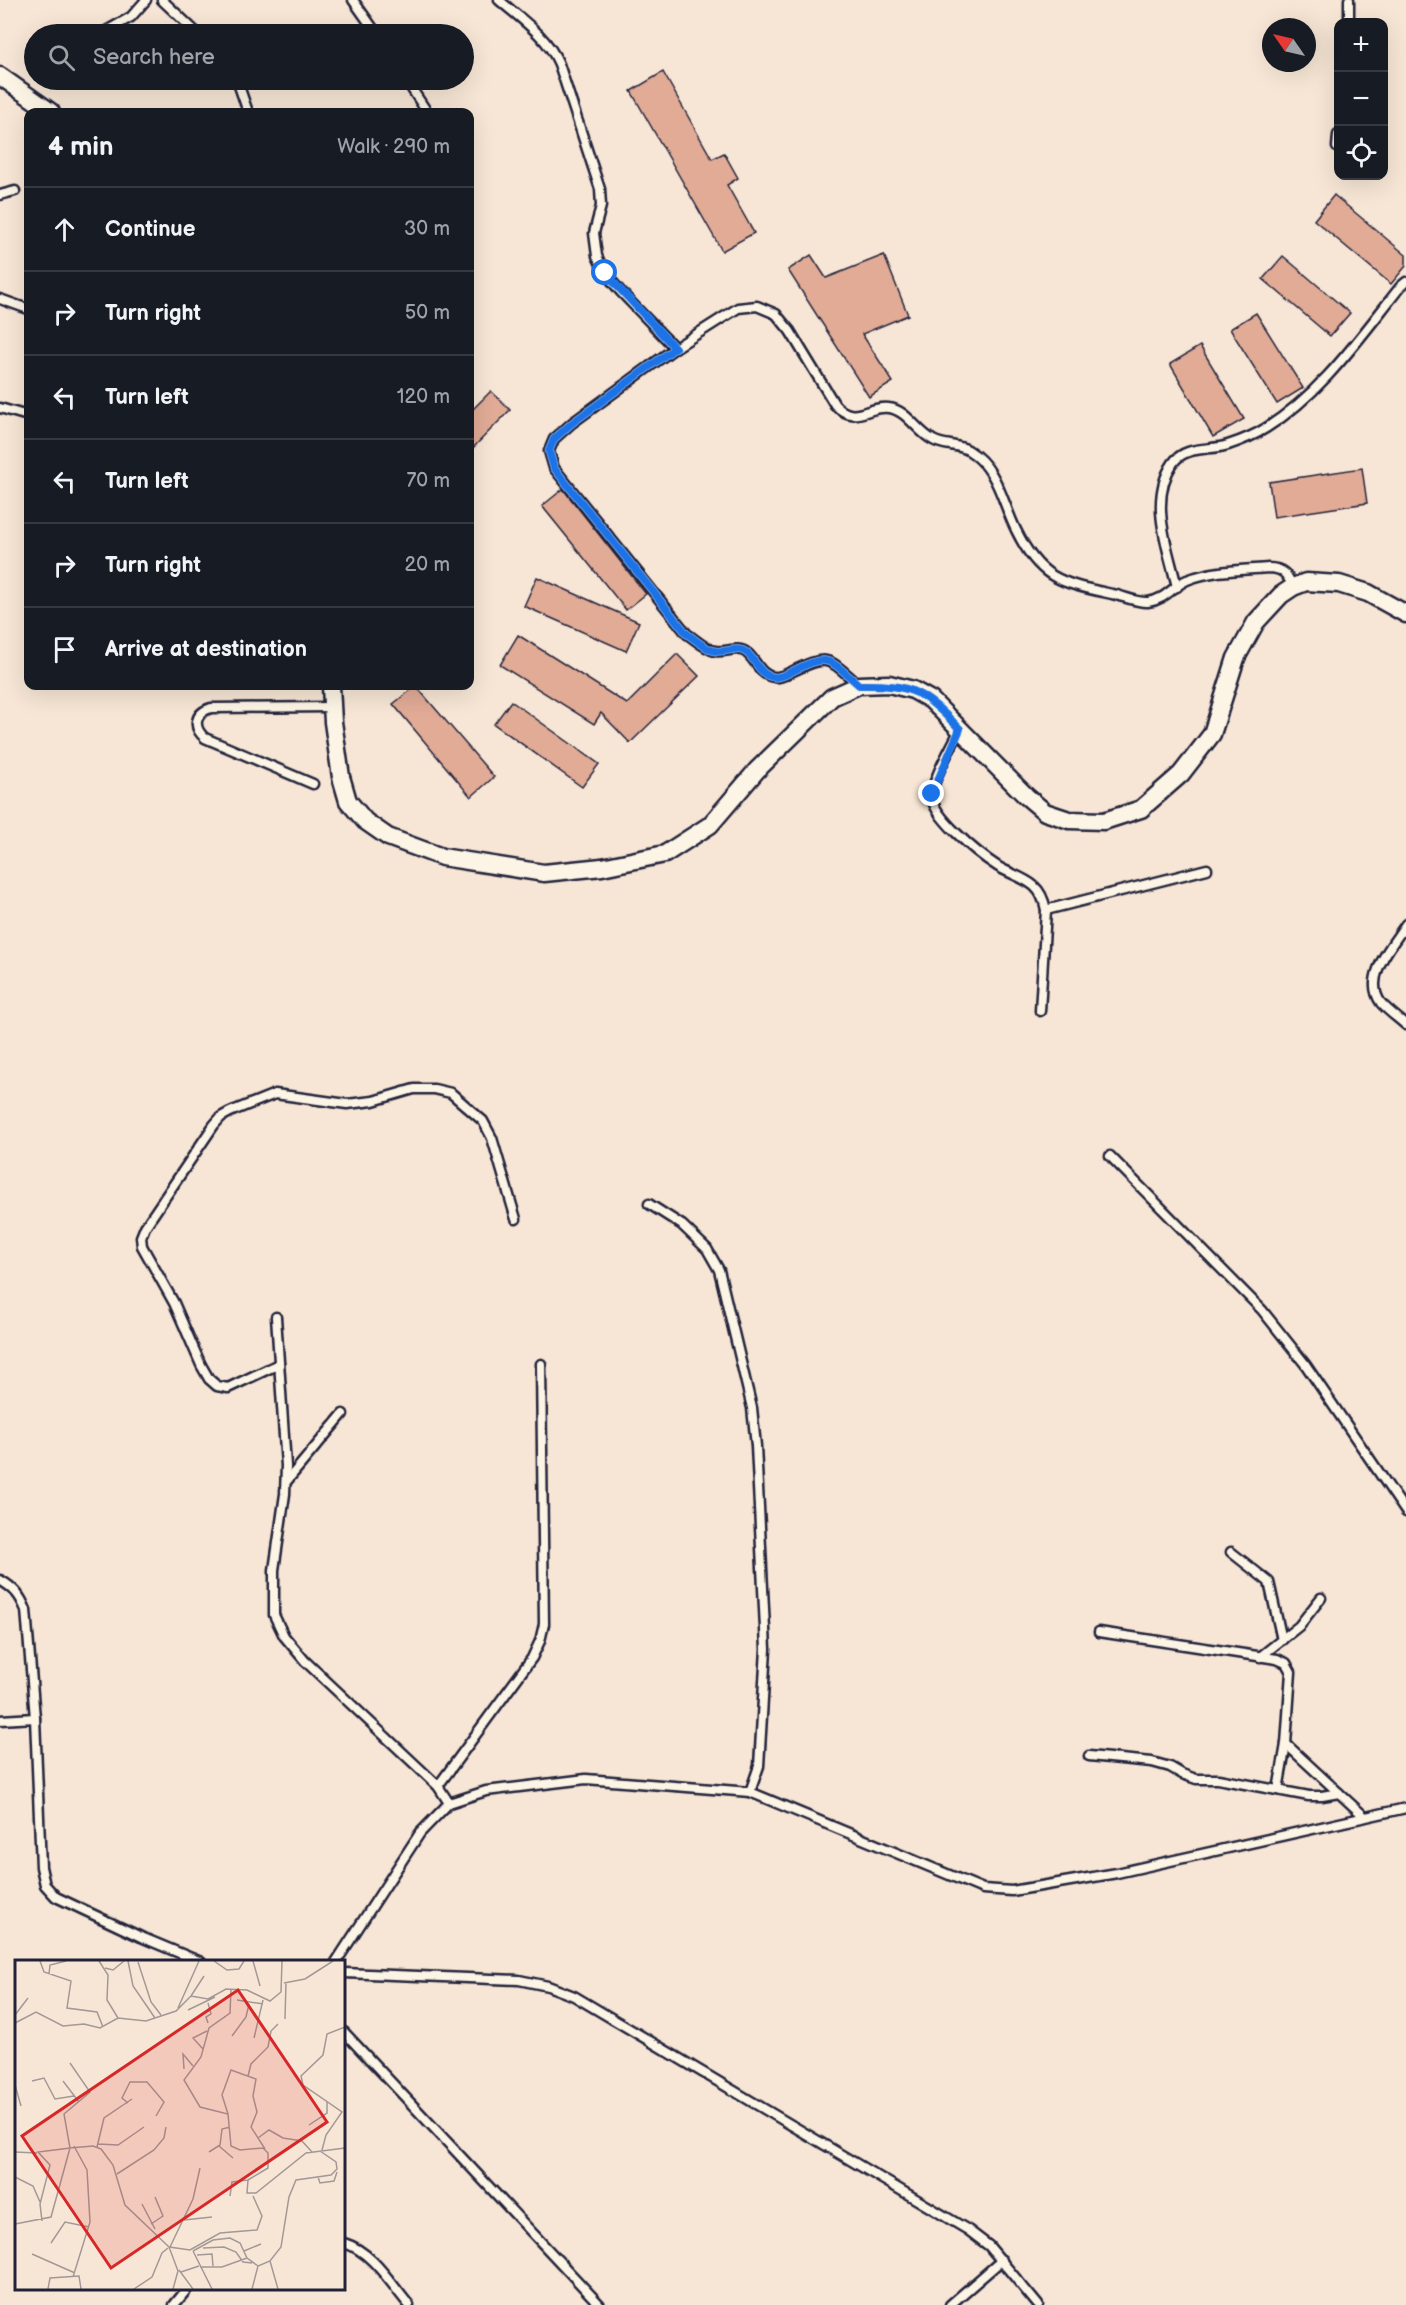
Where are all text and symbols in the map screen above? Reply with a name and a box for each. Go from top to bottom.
north arrow [1262,18,1316,72]
map controls [1334,18,1388,180]
button: + [1334,18,1388,72]
search box [24,24,474,90]
icon: search [45,41,78,74]
text: Search here [93,44,215,71]
button: − [1334,72,1388,126]
button: locate [1334,126,1388,180]
text: 4 min [48,132,113,163]
text: Walk · 290 m [337,135,450,159]
icon: ahead [48,213,81,246]
text: Continue [105,216,195,243]
text: 30 m [404,217,450,241]
route start [591,259,617,285]
icon: right [48,297,81,330]
text: Turn right [105,300,201,327]
text: 50 m [405,301,450,325]
icon: left [48,381,81,414]
text: Turn left [105,384,189,411]
text: 120 m [397,385,450,409]
icon: left [48,465,81,498]
text: Turn left [105,468,189,495]
text: 70 m [406,469,450,493]
icon: right [48,549,81,582]
text: Turn right [105,552,201,579]
text: 20 m [405,553,450,577]
icon: arrive [48,633,81,666]
text: Arrive at destination [105,636,307,663]
route end [918,780,944,806]
inset map [15,1960,345,2290]

